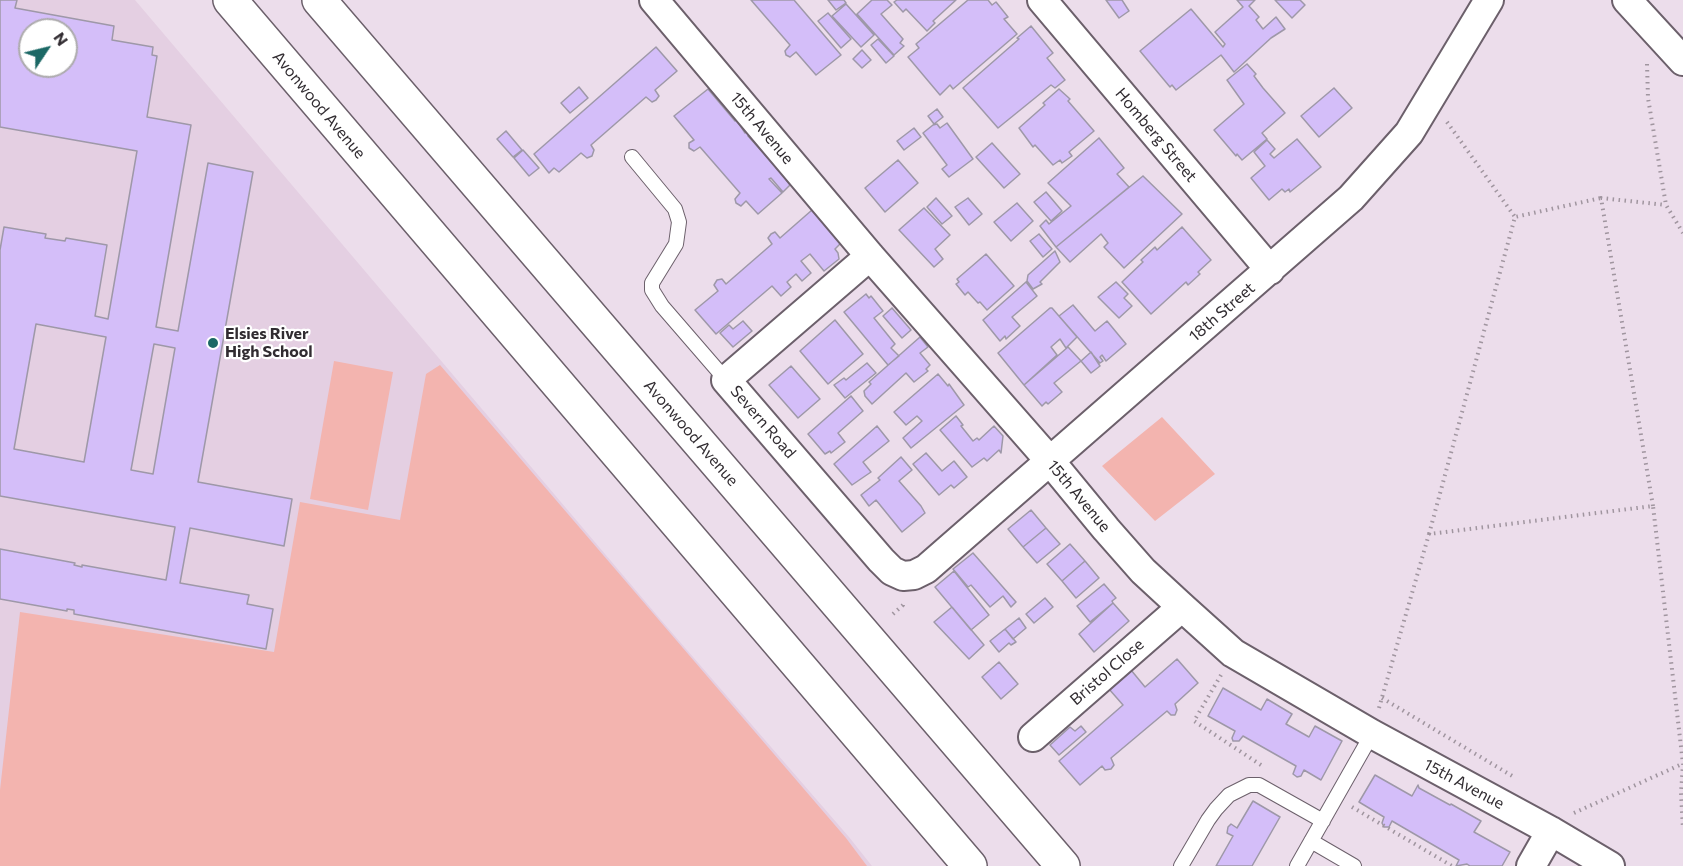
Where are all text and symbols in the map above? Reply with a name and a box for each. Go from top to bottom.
north arrow [18,18,78,78]
text: N [50,28,73,49]
street label: Avonwood Avenue [269,47,369,163]
street label: Homberg Street [1111,84,1201,186]
street label: 15th Avenue [726,88,798,168]
street label: 18th Street [1185,278,1259,346]
place label: Elsies River High School [225,324,313,362]
marker: Elsies River High School [206,336,220,350]
street label: Avonwood Avenue [640,376,742,490]
street label: Severn Road [726,382,800,462]
street label: 15th Avenue [1043,456,1115,536]
street label: Bristol Close [1066,635,1148,709]
street label: 15th Avenue [1421,755,1507,813]

